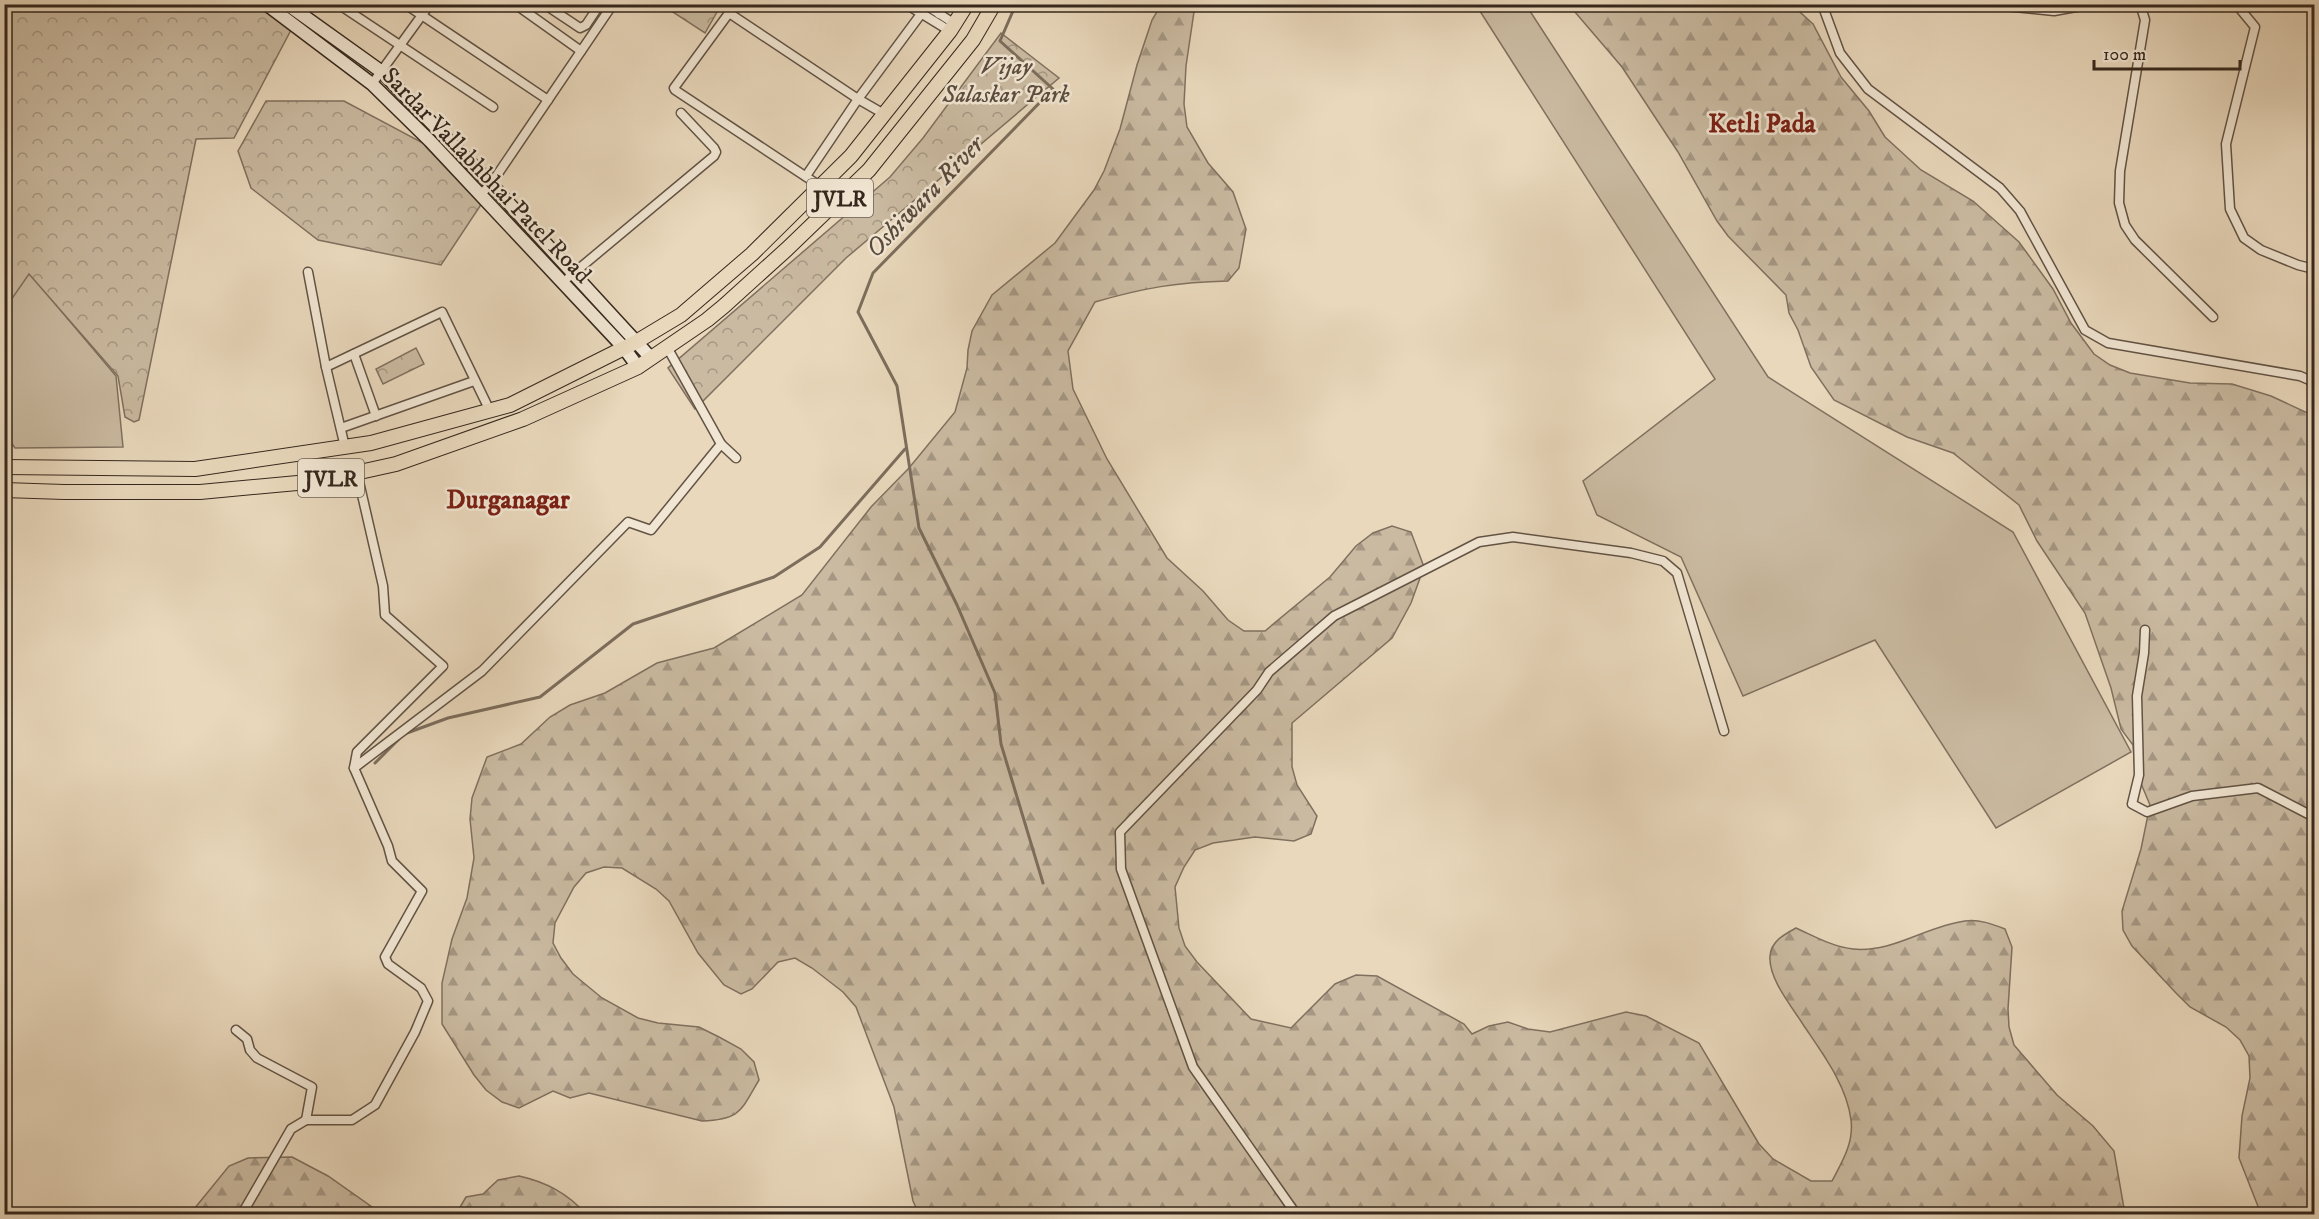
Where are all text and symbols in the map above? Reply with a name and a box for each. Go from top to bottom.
scale bar [2094,33,2240,71]
text: 100 m [2103,44,2146,66]
park label: Vijay Salaskar Park [941,52,1070,110]
street label: Sardar Vallabhbhai Patel Road [375,61,598,290]
district label: Ketli Pada [1708,108,1817,141]
water label: Oshiwara River [859,128,993,265]
road number: JVLR [807,179,873,217]
road number: JVLR [298,459,364,497]
district label: Durganagar [446,484,570,517]

